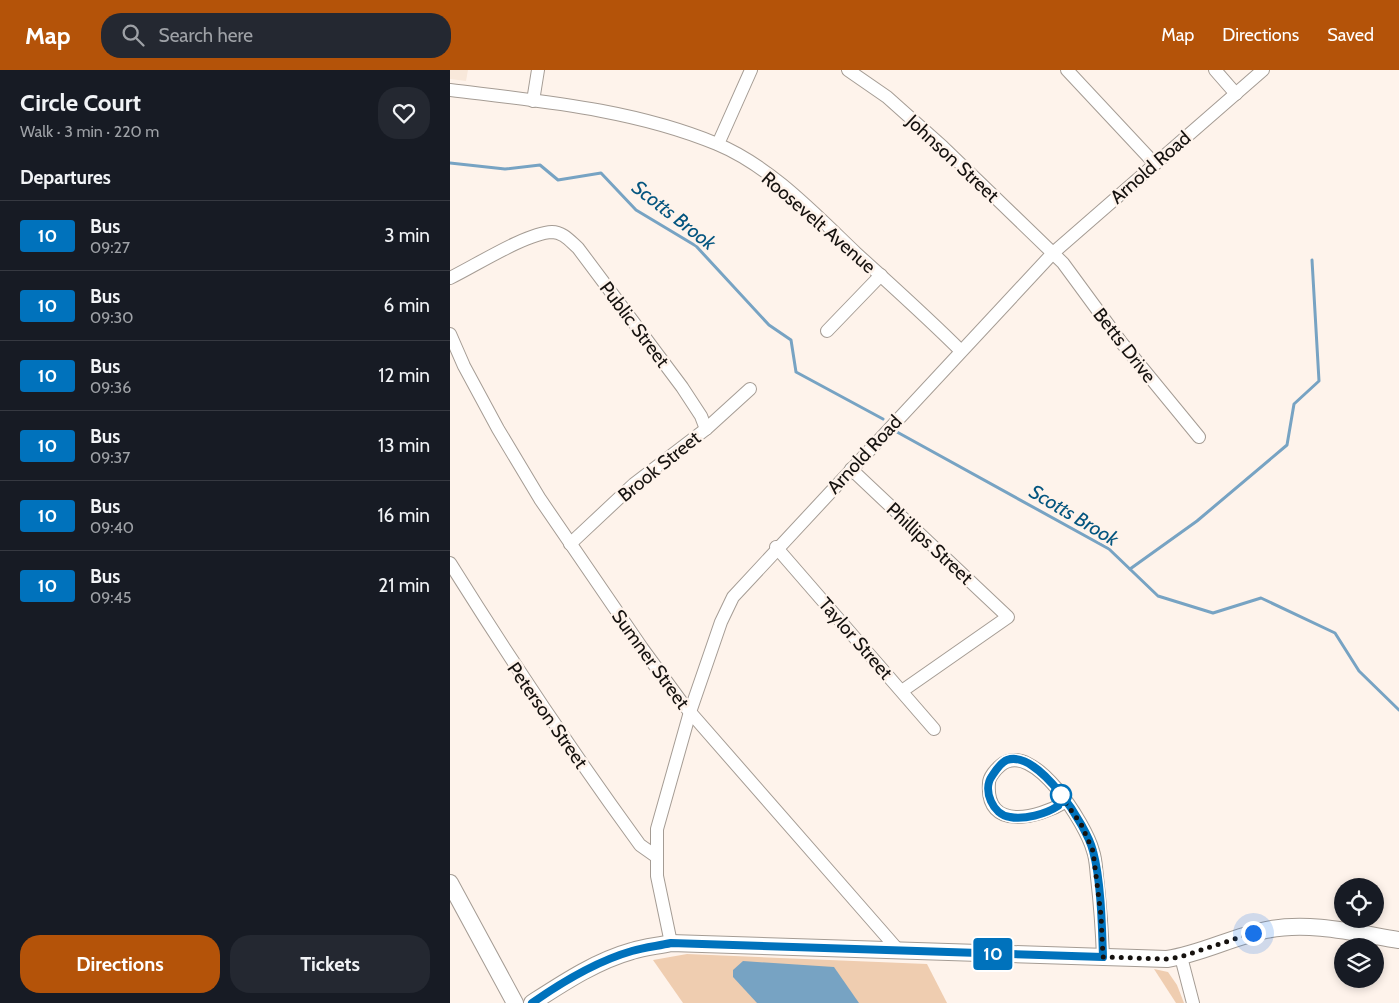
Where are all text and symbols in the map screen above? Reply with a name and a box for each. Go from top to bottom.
search box [101,13,451,58]
text: Map [25,21,71,50]
icon: search [119,21,147,49]
text: Search here [159,24,253,47]
text: Map [1161,24,1194,46]
text: Directions [1222,24,1299,46]
text: Saved [1327,24,1374,46]
button: heart [378,87,430,139]
text: Circle Court [20,88,141,117]
street label: Johnson Street [901,109,1004,207]
text: Walk · 3 min · 220 m [20,122,159,141]
street label: Arnold Road [1105,126,1195,209]
text: Departures [20,166,111,189]
street label: Roosevelt Avenue [757,167,881,278]
water label: Scotts Brook [627,175,722,256]
text: Bus [90,215,120,238]
text: 3 min [384,224,430,247]
text: 10 [38,225,57,247]
text: 09:27 [90,238,130,257]
street label: Public Street [595,277,675,372]
text: Bus [90,285,120,308]
text: 6 min [384,294,430,317]
text: 10 [38,295,57,317]
street label: Betts Drive [1088,303,1161,388]
text: 09:30 [90,308,133,327]
text: Bus [90,355,120,378]
text: 12 min [378,364,430,387]
text: 10 [38,365,57,387]
text: 09:36 [90,378,131,397]
street label: Arnold Road [822,410,907,498]
text: Bus [90,425,120,448]
street label: Brook Street [613,426,706,507]
text: 13 min [378,434,430,457]
text: 10 [38,435,57,457]
text: 09:37 [90,448,130,467]
water label: Scotts Brook [1025,479,1124,552]
text: Bus [90,495,120,518]
street label: Phillips Street [882,498,978,590]
text: 16 min [377,504,430,527]
text: 10 [38,505,57,527]
text: 09:40 [90,518,134,537]
text: Bus [90,565,120,588]
text: 21 min [378,574,430,597]
text: 10 [38,575,57,597]
text: 09:45 [90,588,132,607]
street label: Taylor Street [814,593,898,685]
street label: Sumner Street [607,605,695,714]
street label: Peterson Street [502,658,593,773]
unlabelled marker [1050,784,1072,806]
map controls [1334,878,1384,988]
button: locate [1334,878,1384,928]
your location [1241,921,1266,946]
button: Directions [20,935,220,993]
button: Tickets [230,935,430,993]
line badge: 10 [970,938,1016,970]
button: layers [1334,938,1384,988]
text: 10 [983,943,1003,965]

